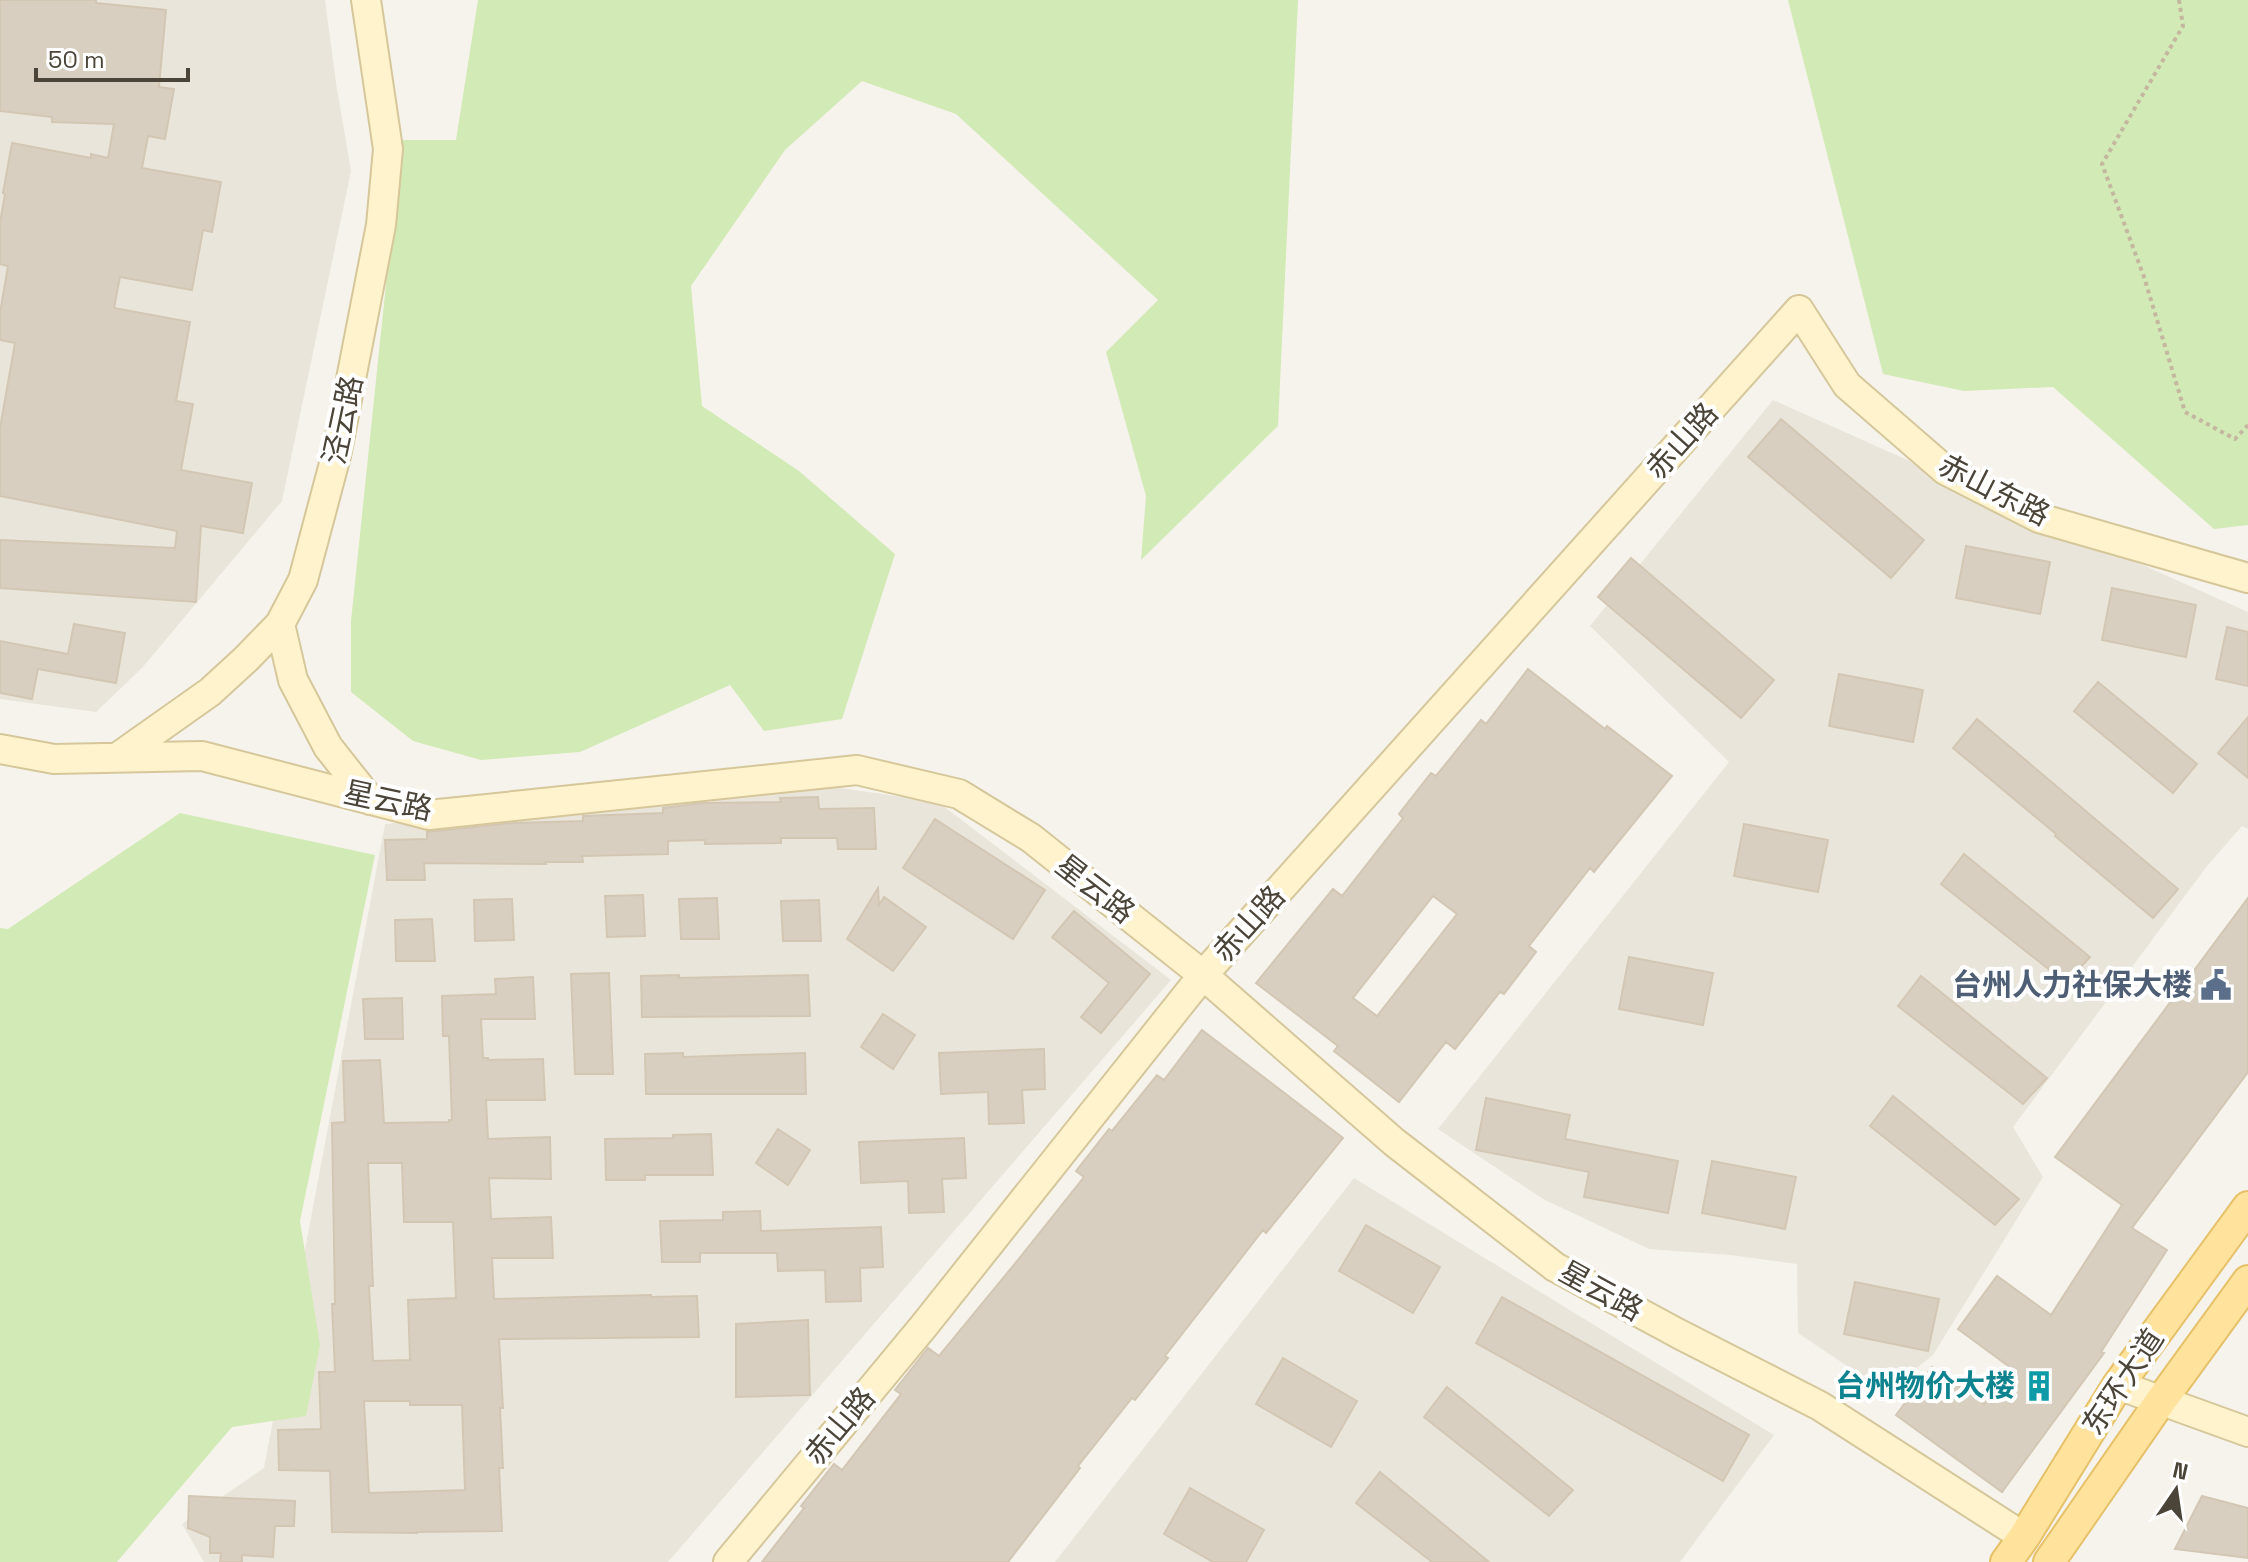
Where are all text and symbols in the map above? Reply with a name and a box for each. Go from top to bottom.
scale bar [36,32,188,82]
text: 50 m [48,44,105,75]
street label: 泾云路 [314,372,371,468]
street label: 赤山路 [1637,394,1726,487]
street label: 赤山东路 [1932,445,2057,534]
street label: 星云路 [340,772,436,829]
street label: 星云路 [1048,846,1143,932]
street label: 赤山路 [1204,877,1293,970]
place label: 台州人力社保大楼 [1952,965,2192,1004]
public building icon: 台州人力社保大楼 [2199,968,2233,1002]
street label: 星云路 [1552,1252,1650,1329]
street label: 东环大道 [2073,1321,2172,1442]
place label: 台州物价大楼 [1835,1366,2015,1405]
building icon: 台州物价大楼 [2022,1369,2056,1403]
street label: 赤山路 [796,1379,883,1473]
north arrow [2136,1450,2216,1530]
text: N [2170,1455,2191,1486]

